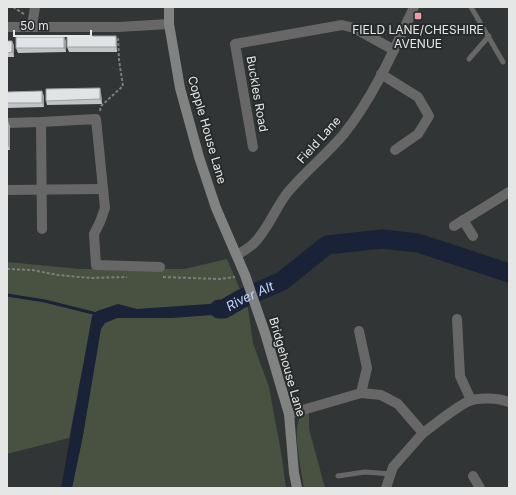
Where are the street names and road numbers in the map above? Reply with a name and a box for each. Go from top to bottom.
street label: Buckles Road [243,55,272,133]
street label: Copple House Lane [185,74,230,186]
street label: Field Lane [294,113,344,166]
street label: Bridgehouse Lane [266,315,309,418]

